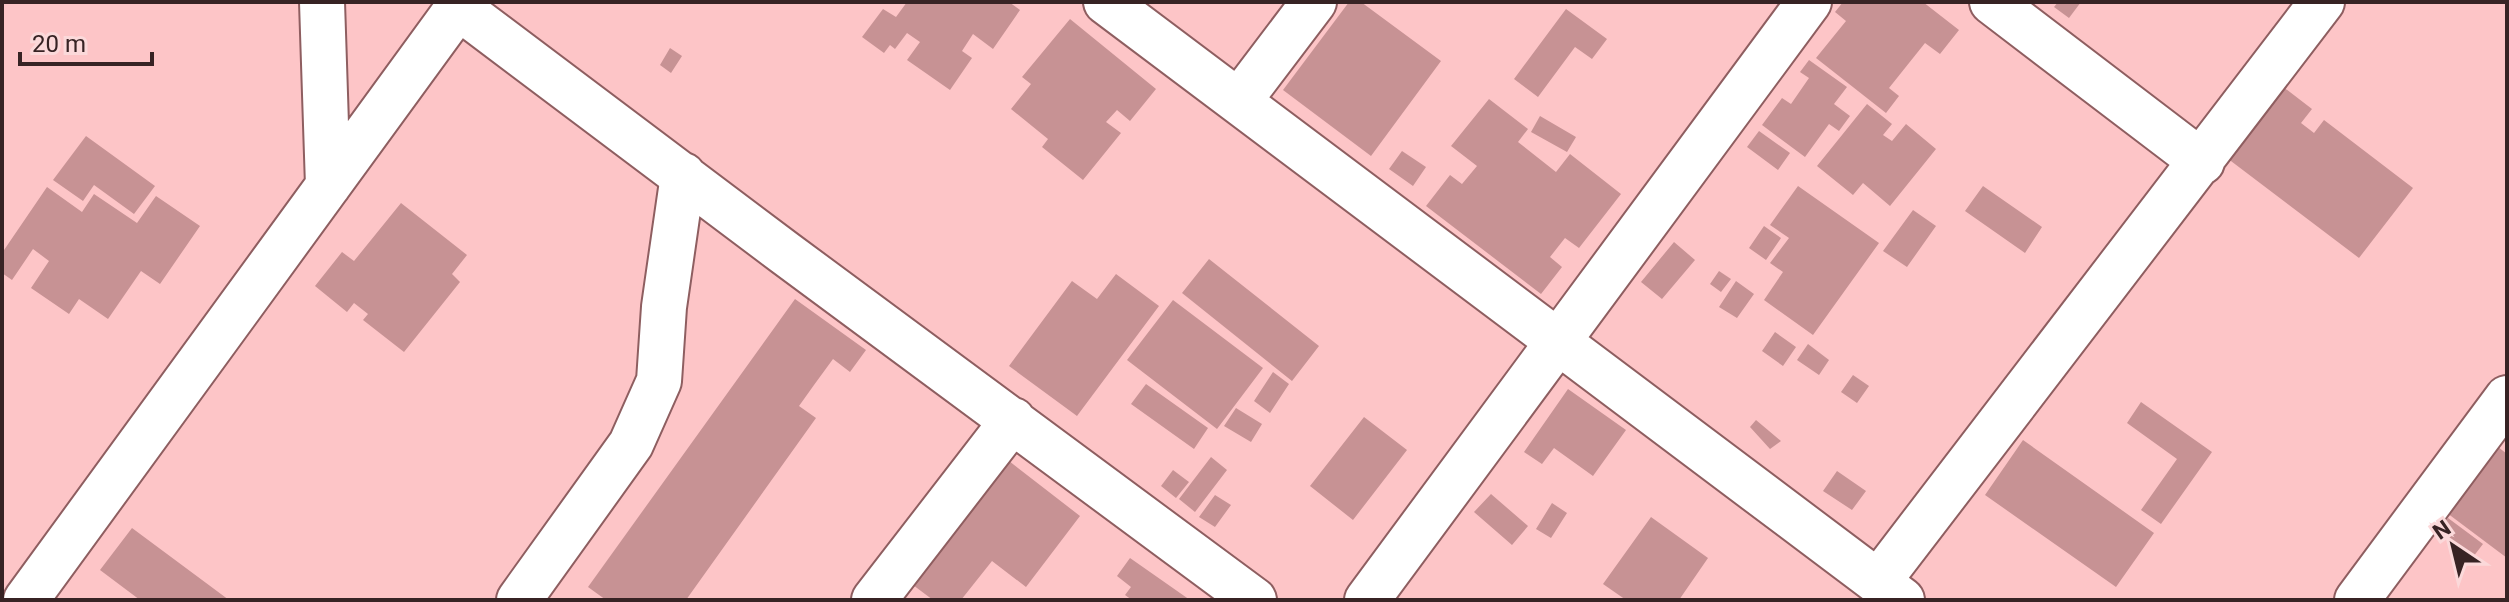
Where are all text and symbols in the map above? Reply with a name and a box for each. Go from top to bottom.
scale bar [20,16,152,66]
text: 20 m [32,30,86,58]
north arrow [2413,506,2493,586]
text: N [2428,515,2455,545]

